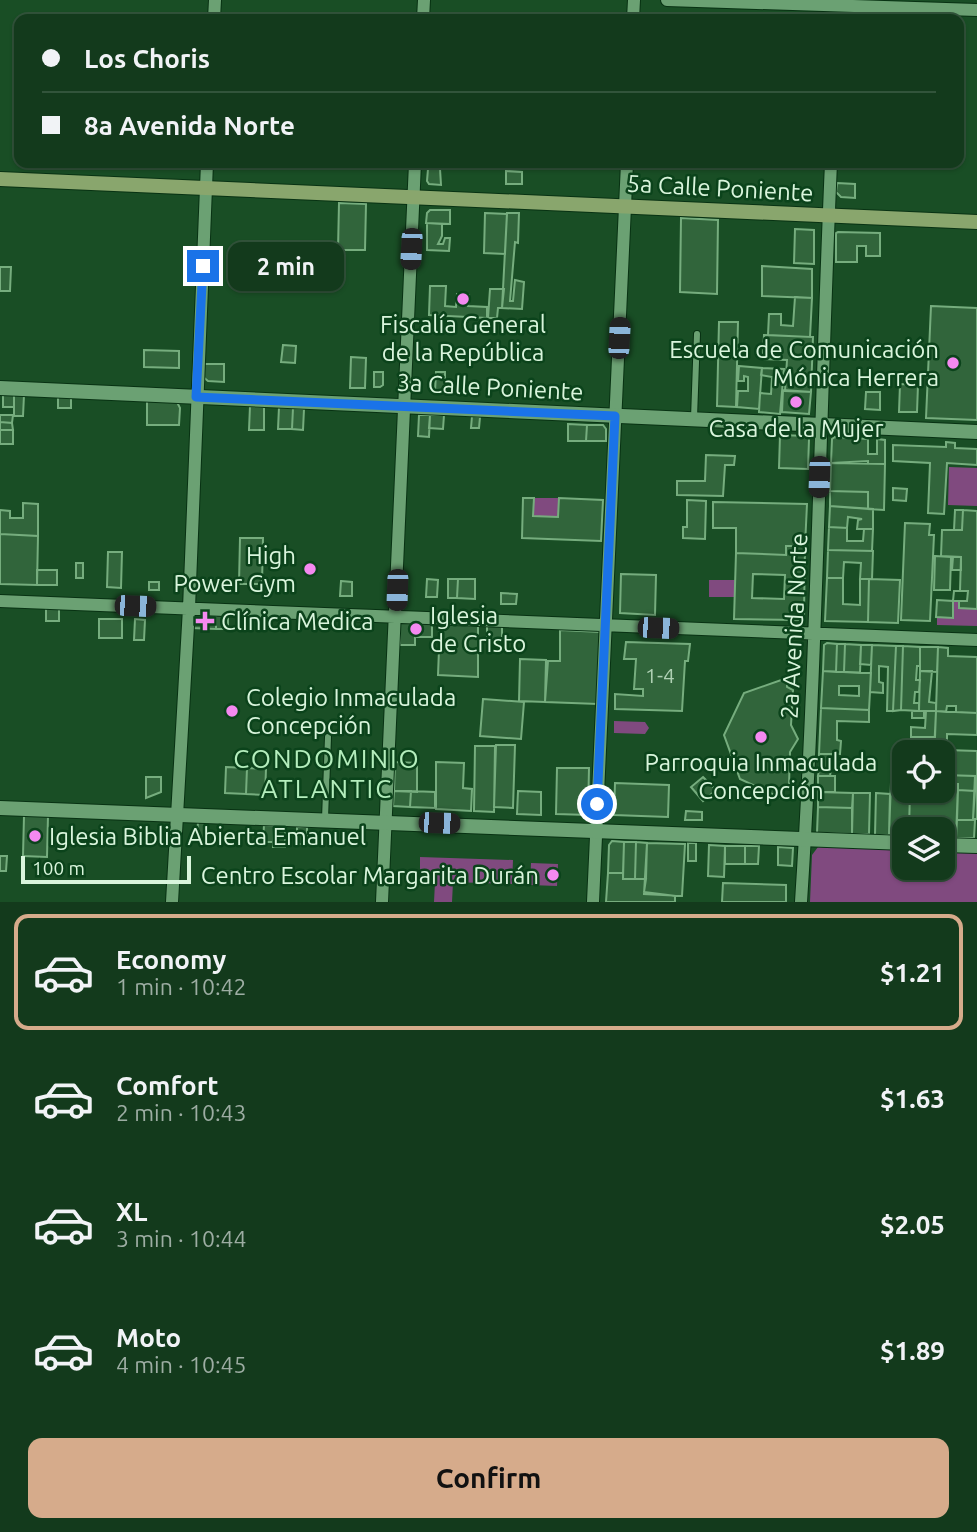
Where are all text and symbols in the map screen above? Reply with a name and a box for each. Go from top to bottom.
text: Los Choris [84,44,210,73]
text: 8a Avenida Norte [84,111,295,140]
street label: 5a Calle Poniente [626,170,814,206]
car [400,227,423,271]
callout: 2 min [228,242,343,290]
route end [187,250,219,282]
text: 2 min [257,254,315,279]
marker: Fiscalía General de la República [455,291,471,307]
place label: Fiscalía General de la República [380,311,546,366]
car [608,316,631,360]
place label: Escuela de Comunicación Mónica Herrera [669,336,939,391]
marker: Escuela de Comunicación Mónica Herrera [945,355,961,371]
street label: 3a Calle Poniente [396,369,584,405]
marker: Casa de la Mujer [788,394,804,410]
place label: Casa de la Mujer [708,415,884,442]
car [808,456,831,498]
street label: 2a Avenida Norte [776,532,812,720]
place label: High Power Gym [173,542,296,597]
marker: High Power Gym [302,561,318,577]
car [386,569,409,611]
car [114,595,157,617]
place label: Iglesia de Cristo [430,602,526,657]
place label: Clínica Medica [221,608,374,635]
marker: Clínica Medica [195,611,215,631]
car [637,617,680,639]
marker: Iglesia de Cristo [408,621,424,637]
house number: 1-4 [645,663,675,687]
place label: Colegio Inmaculada Concepción [246,684,456,739]
marker: Colegio Inmaculada Concepción [224,703,240,719]
marker: Parroquia Inmaculada Concepción [753,729,769,745]
map controls [892,740,955,880]
button: locate [892,740,955,803]
district label: CONDOMINIO ATLANTIC [233,744,421,803]
place label: Parroquia Inmaculada Concepción [645,749,877,804]
route start [581,788,613,820]
car [418,812,461,834]
button: layers [892,817,955,880]
place label: Iglesia Biblia Abierta Emanuel [49,823,366,850]
marker: Iglesia Biblia Abierta Emanuel [27,828,43,844]
scale bar [21,853,191,885]
text: 100 m [32,857,85,879]
place label: Centro Escolar Margarita Durán [201,862,539,889]
marker: Centro Escolar Margarita Durán [545,867,561,883]
icon: car [32,941,95,1004]
text: Economy [116,945,226,974]
text: $1.21 [880,958,945,987]
text: 1 min · 10:42 [116,974,247,999]
icon: car [32,1067,95,1130]
text: Comfort [116,1071,219,1100]
text: $1.63 [880,1084,945,1113]
text: 2 min · 10:43 [116,1100,247,1125]
icon: car [32,1193,95,1256]
text: XL [116,1197,147,1226]
text: $2.05 [880,1210,945,1239]
text: 3 min · 10:44 [116,1226,247,1251]
icon: car [32,1319,95,1382]
text: Moto [116,1323,181,1352]
text: $1.89 [880,1336,945,1365]
text: 4 min · 10:45 [116,1352,247,1377]
button: Confirm [28,1438,949,1518]

